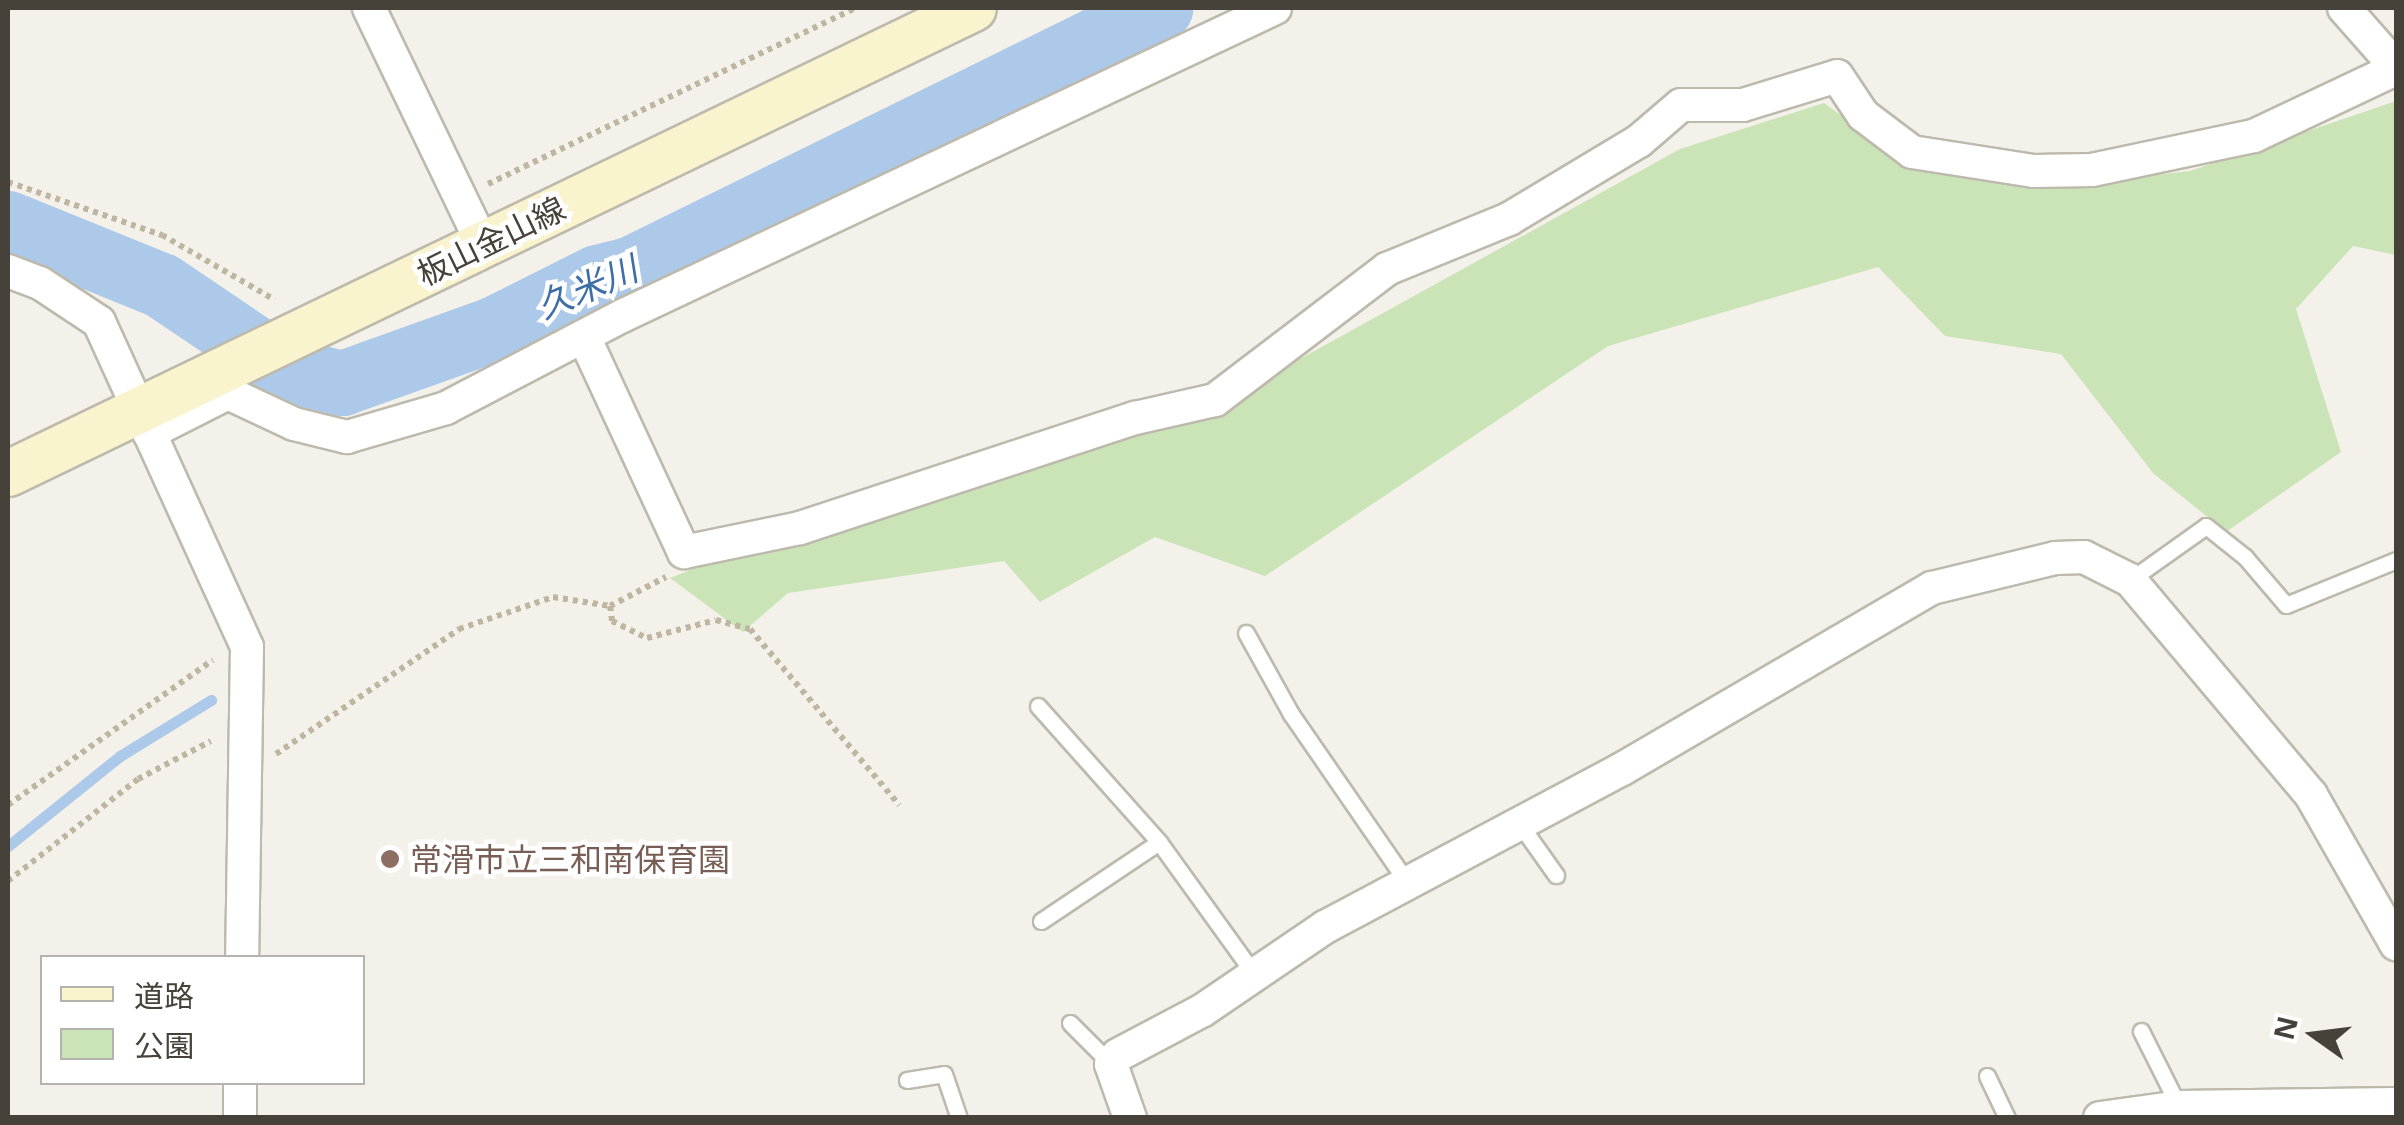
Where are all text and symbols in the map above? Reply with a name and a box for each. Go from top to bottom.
street label: 板山金山線 [411,189,571,293]
water label: 久米川 [530,247,644,327]
place label: 常滑市立三和南保育園 [410,840,730,878]
marker: 常滑市立三和南保育園 [379,848,401,870]
legend [40,955,365,1085]
text: 道路 [134,975,194,1016]
north arrow [2264,985,2364,1085]
text: N [2264,1012,2306,1043]
text: 公園 [134,1025,194,1066]

